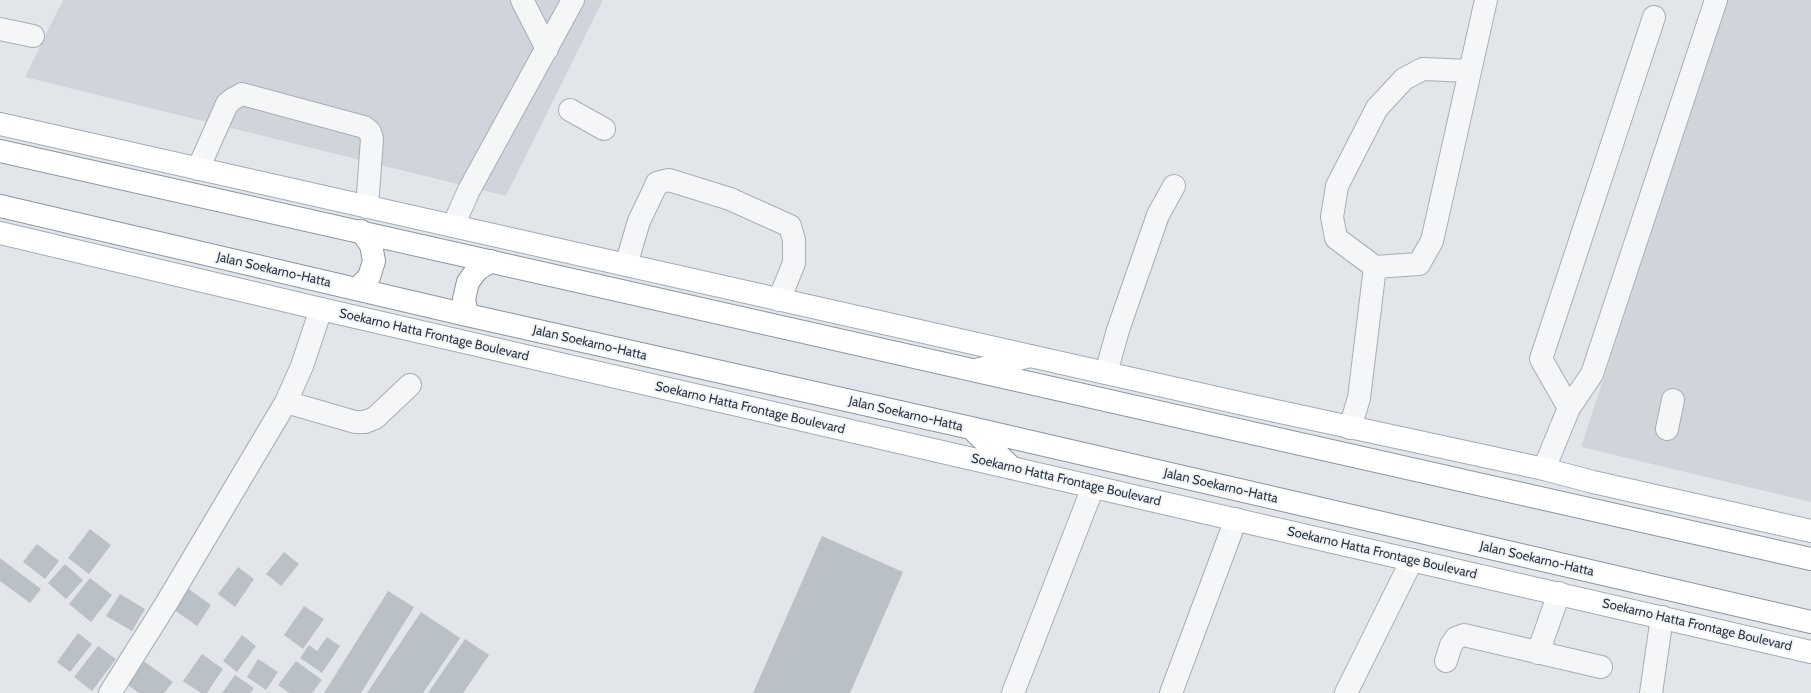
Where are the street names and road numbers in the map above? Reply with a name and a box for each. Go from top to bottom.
street label: Jalan Soekarno-Hatta [215,249,333,291]
street label: Soekarno Hatta Frontage Boulevard [338,306,530,364]
street label: Jalan Soekarno-Hatta [531,322,649,364]
street label: Soekarno Hatta Frontage Boulevard [654,379,846,437]
street label: Jalan Soekarno-Hatta [847,393,965,435]
street label: Soekarno Hatta Frontage Boulevard [970,451,1162,509]
street label: Jalan Soekarno-Hatta [1162,465,1280,507]
street label: Soekarno Hatta Frontage Boulevard [1286,524,1478,582]
street label: Jalan Soekarno-Hatta [1478,538,1596,580]
street label: Soekarno Hatta Frontage Boulevard [1601,596,1793,654]

